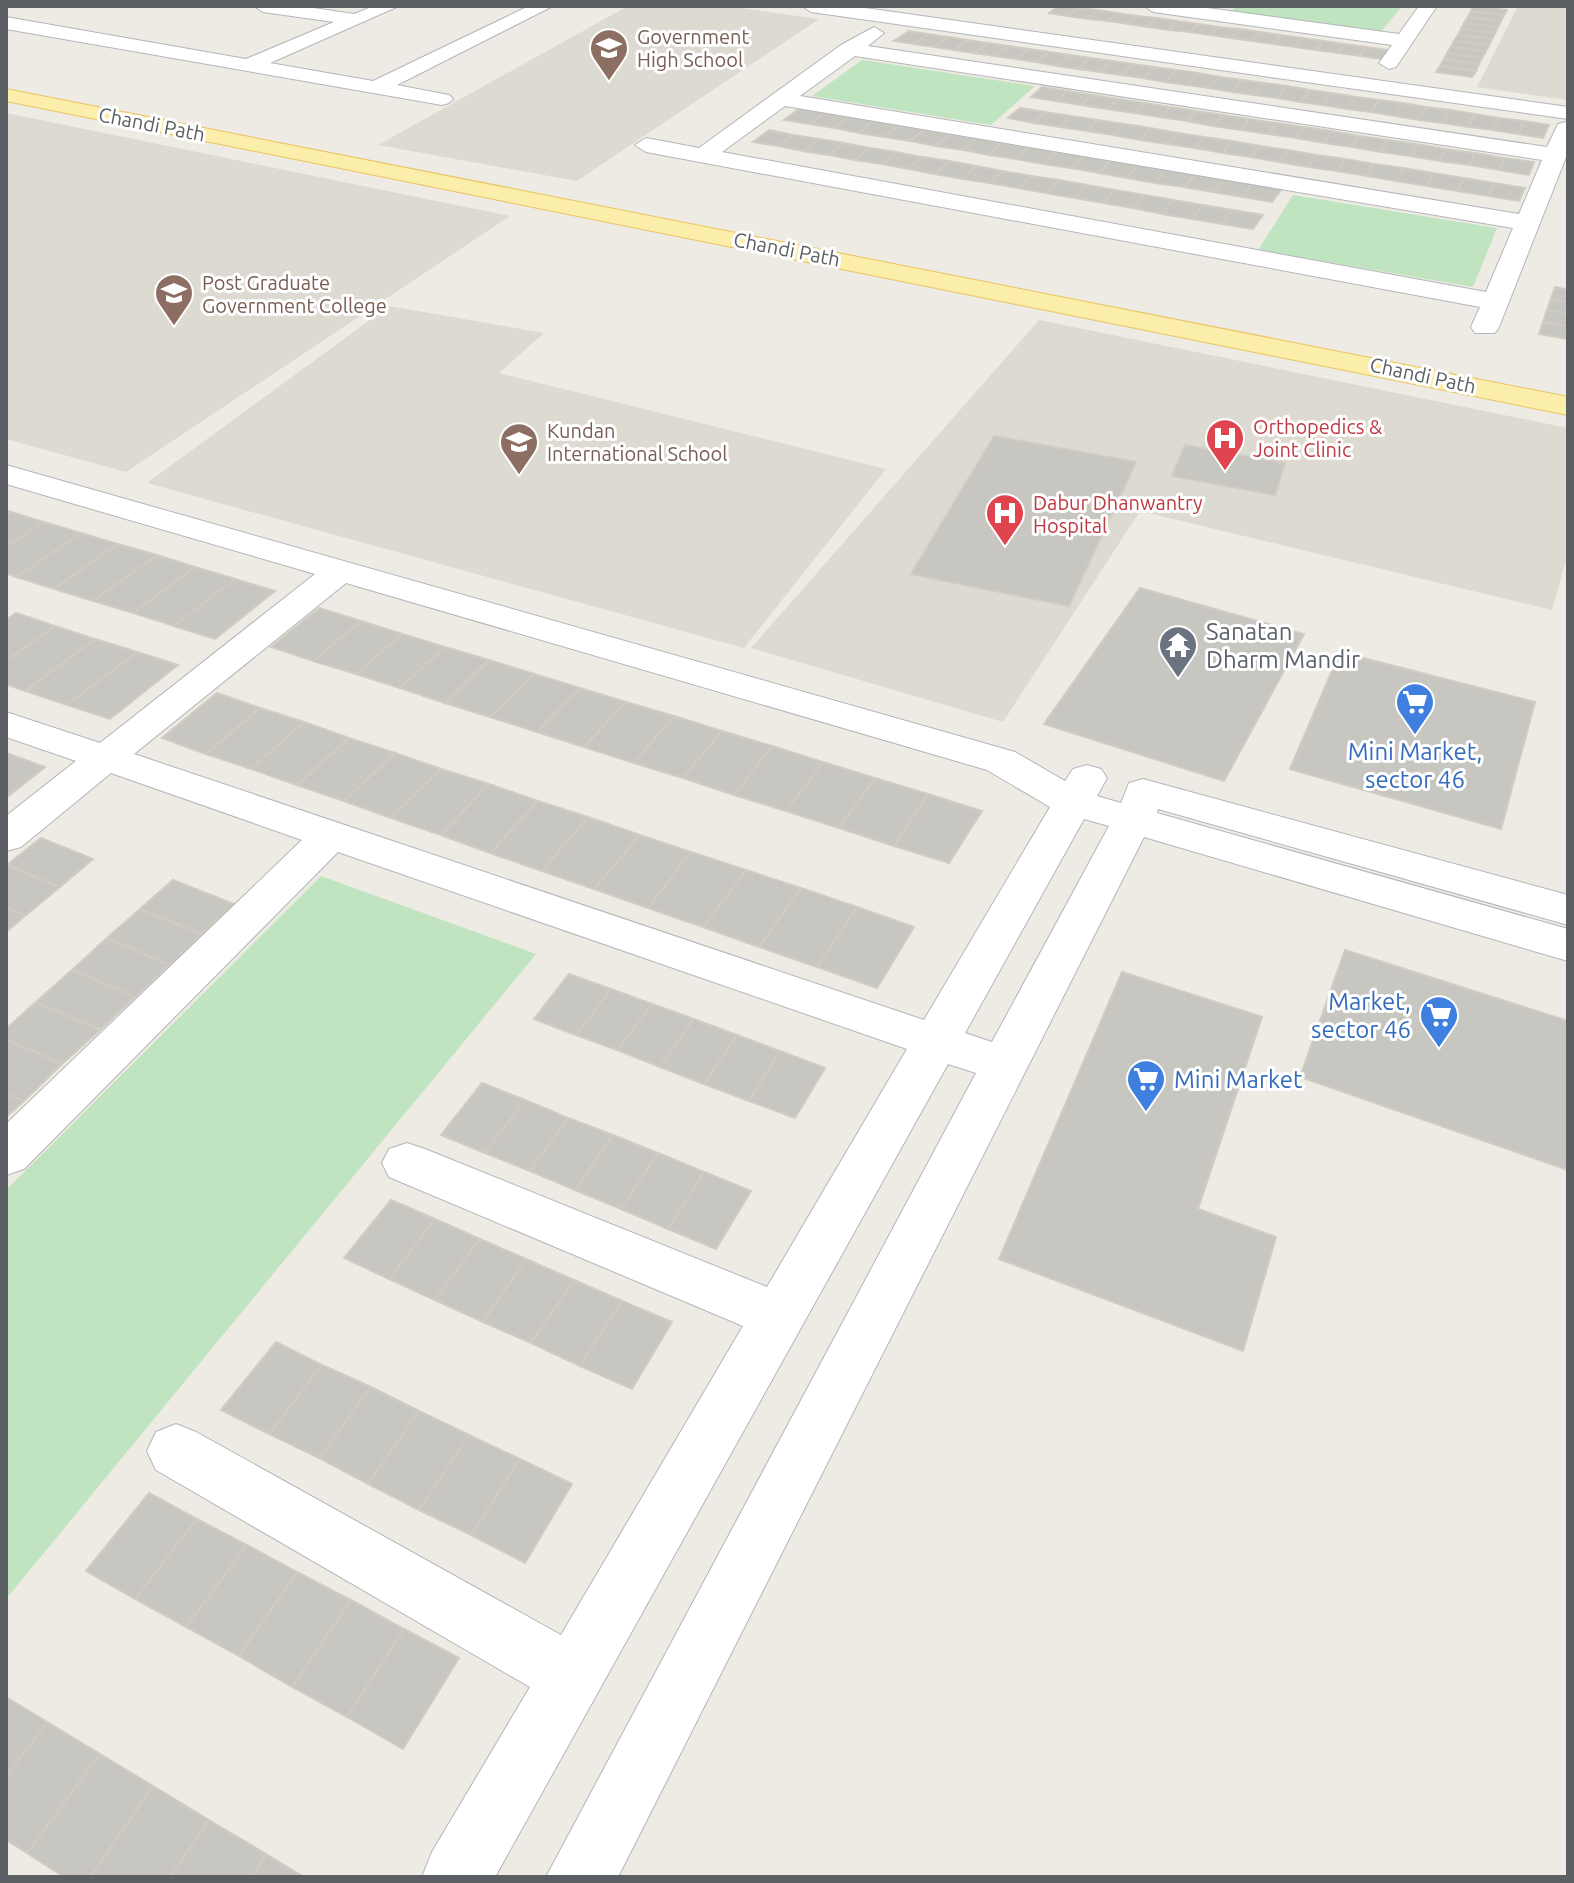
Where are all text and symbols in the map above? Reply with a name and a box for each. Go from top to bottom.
place label: Government High School [637,25,749,71]
school or university icon: Government High School [588,27,630,82]
street label: Chandi Path [97,102,207,146]
street label: Chandi Path [732,227,842,271]
place label: Post Graduate Government College [202,271,387,317]
school or university icon: Post Graduate Government College [153,272,195,327]
street label: Chandi Path [1368,353,1478,397]
place label: Orthopedics & Joint Clinic [1253,415,1382,461]
hospital icon: Orthopedics & Joint Clinic [1204,417,1246,472]
place label: Kundan International School [547,419,727,465]
school or university icon: Kundan International School [498,421,540,476]
place label: Dabur Dhanwantry Hospital [1033,491,1203,537]
hospital icon: Dabur Dhanwantry Hospital [984,492,1026,547]
place label: Sanatan Dharm Mandir [1206,618,1360,673]
temple icon: Sanatan Dharm Mandir [1157,624,1199,679]
supermarket icon: Mini Market, sector 46 [1394,681,1436,736]
place label: Mini Market, sector 46 [1348,738,1482,793]
place label: Market, sector 46 [1311,988,1411,1043]
supermarket icon: Market, sector 46 [1418,994,1460,1049]
supermarket icon: Mini Market [1125,1058,1167,1113]
place label: Mini Market [1174,1066,1303,1093]

